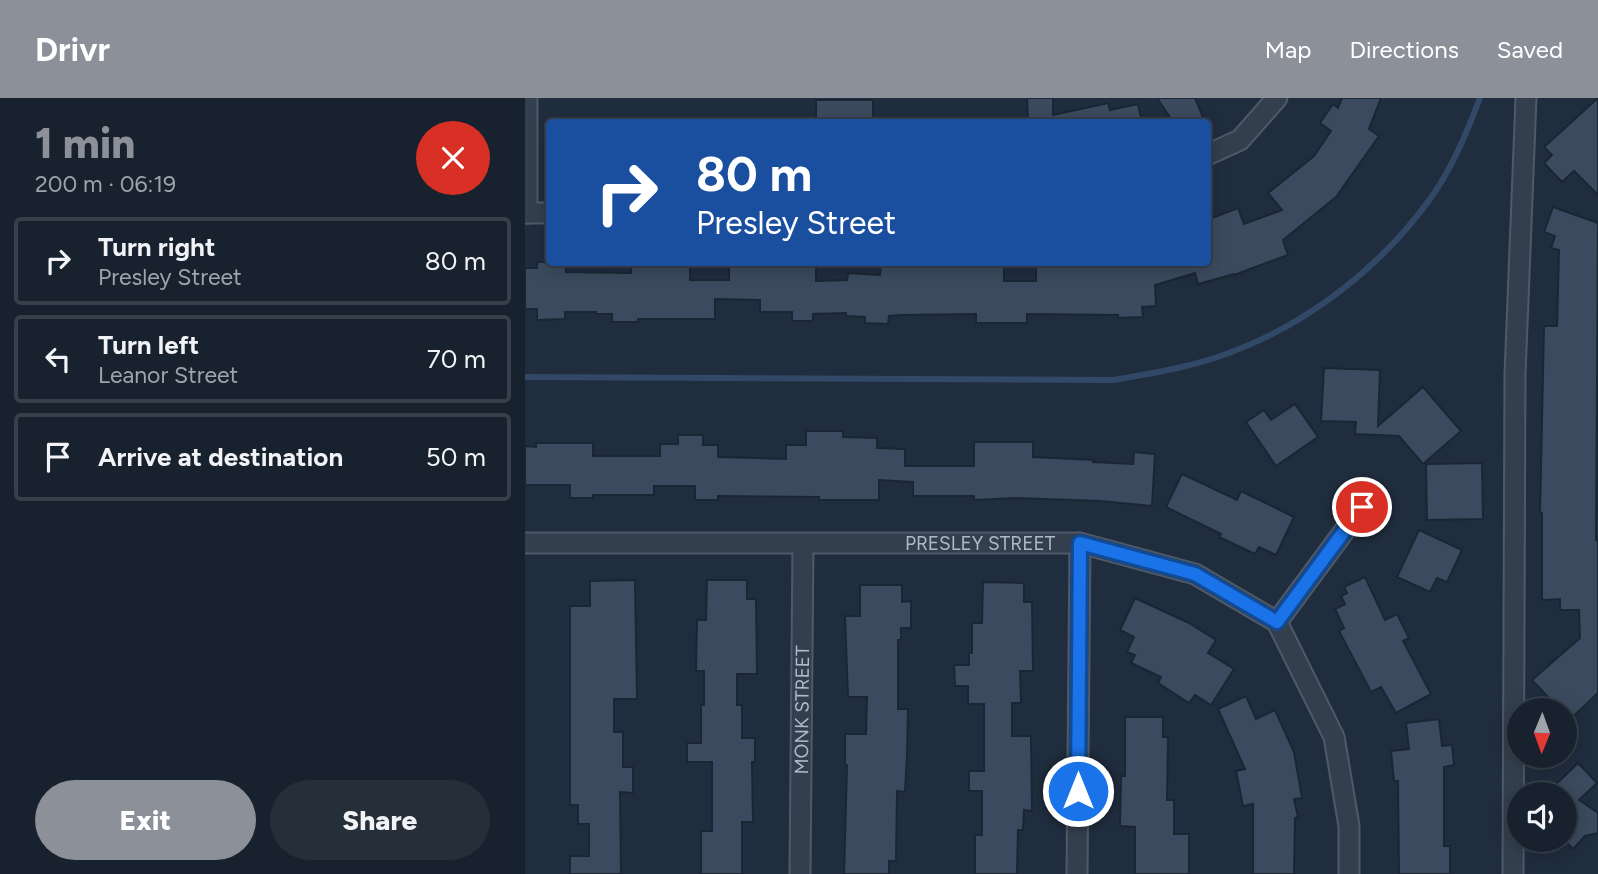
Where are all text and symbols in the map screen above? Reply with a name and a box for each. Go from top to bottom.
text: Drivr [35,30,110,69]
text: Map [1265,35,1311,64]
text: Directions [1349,35,1459,64]
text: Saved [1497,35,1563,64]
text: 1 min [35,118,135,169]
button: close [416,121,490,195]
text: 80 m [696,144,812,203]
icon: right [581,147,672,238]
text: 200 m · 06:19 [35,170,176,198]
text: Presley Street [696,204,896,242]
text: Turn right [98,231,215,263]
icon: right [39,242,77,280]
text: 80 m [425,245,486,277]
text: Presley Street [98,263,242,291]
text: Turn left [98,329,199,361]
icon: left [39,340,77,378]
text: 70 m [427,343,486,375]
text: Leanor Street [98,361,238,389]
icon: arrive [39,438,77,476]
text: Arrive at destination [98,441,343,473]
text: 50 m [426,441,486,473]
pin [1332,477,1392,537]
icon: arrive [1343,488,1381,526]
street label: PRESLEY STREET [905,532,1056,555]
street label: MONK STREET [789,645,814,775]
north arrow [1507,698,1577,768]
map controls [1507,698,1577,852]
position arrow [1041,754,1115,828]
button: Exit [35,780,256,860]
button: Share [270,780,490,860]
button: sound [1507,782,1577,852]

